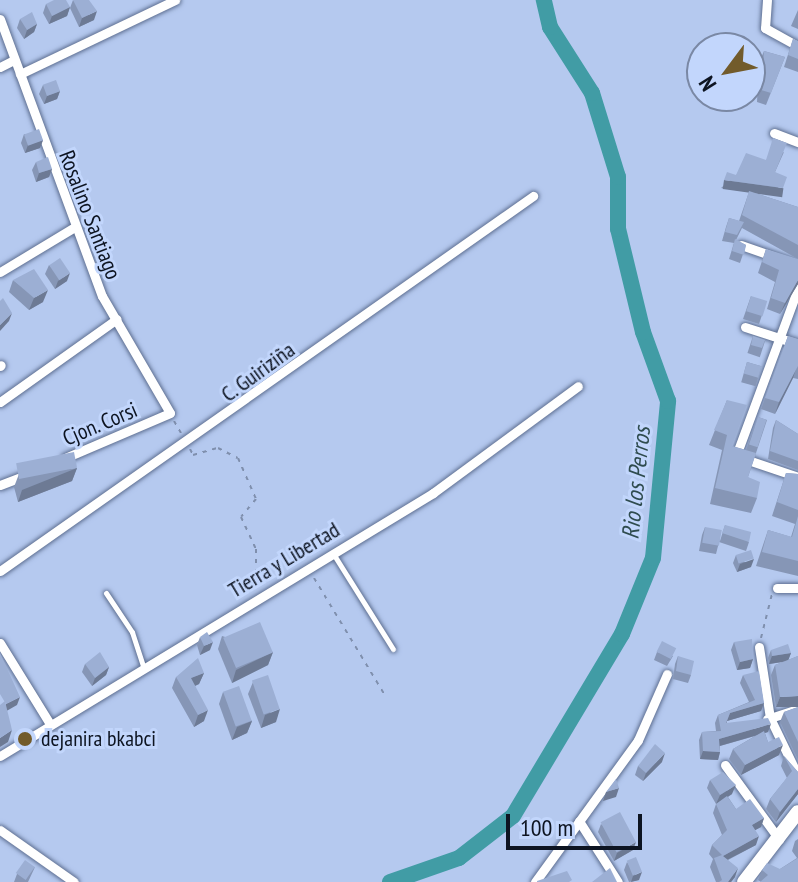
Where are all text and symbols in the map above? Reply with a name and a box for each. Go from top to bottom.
north arrow [686,32,766,112]
text: N [692,71,722,96]
street label: Rosalino Santiago [53,147,127,283]
street label: C. Guiriziña [216,336,300,408]
street label: Cjon. Corsi [58,396,142,452]
water label: Rio los Perros [616,425,656,541]
street label: Tierra y Libertad [223,516,345,604]
place label: dejanira bkabci [41,726,156,752]
marker: dejanira bkabci [16,730,34,748]
scale bar [510,798,646,848]
text: 100 m [520,812,573,843]

